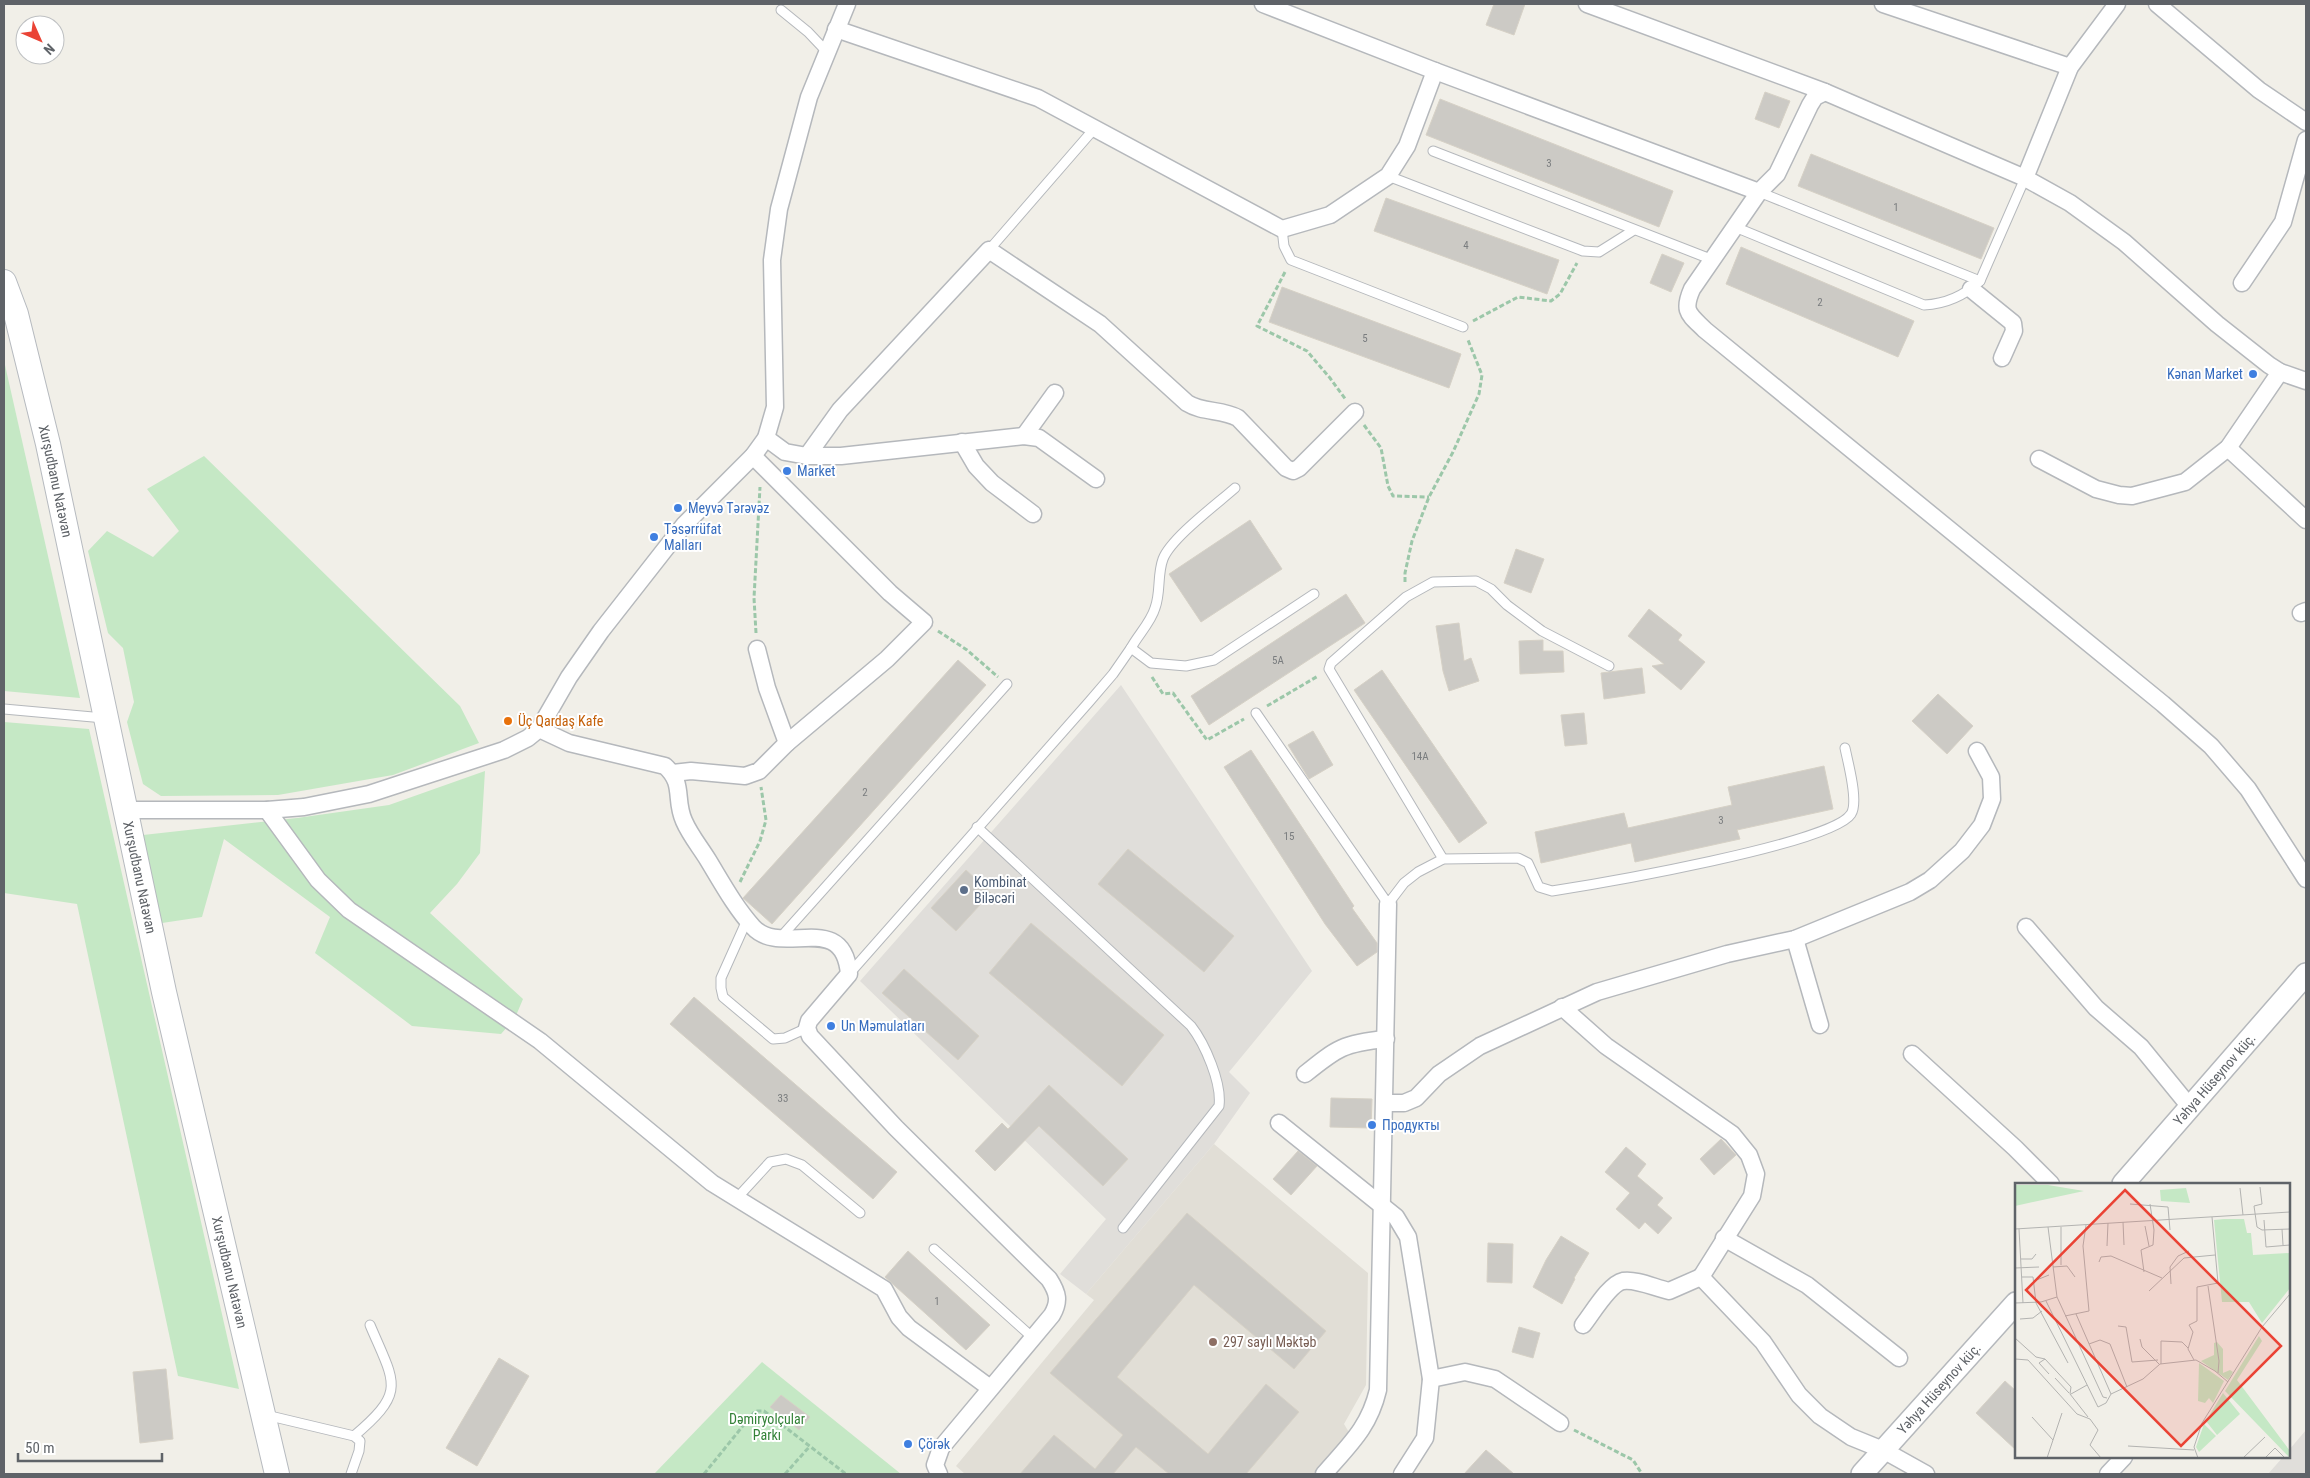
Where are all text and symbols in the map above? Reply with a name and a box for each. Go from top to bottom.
north arrow [15,15,65,65]
text: N [41,41,58,58]
house number: 3 [1546,157,1552,170]
house number: 1 [1893,201,1899,214]
house number: 4 [1463,239,1469,252]
house number: 2 [1817,296,1823,309]
house number: 5 [1362,332,1368,345]
place label: Kənan Market [2167,366,2243,382]
marker: Kənan Market [2247,368,2259,380]
street label: Xurşudbanu Natəvan [36,423,76,539]
place label: Market [797,463,835,479]
marker: Market [781,465,793,477]
place label: Meyvə Tərəvəz [688,500,770,516]
marker: Meyvə Tərəvəz [672,502,684,514]
place label: Təsərrüfat Malları [664,521,721,553]
marker: Təsərrüfat Malları [648,531,660,543]
house number: 5A [1272,654,1285,667]
place label: Üç Qardaş Kafe [518,713,604,729]
marker: Üç Qardaş Kafe [502,715,514,727]
house number: 14A [1411,750,1429,763]
house number: 2 [862,786,868,799]
house number: 3 [1718,814,1724,827]
street label: Xurşudbanu Natəvan [120,820,159,935]
house number: 15 [1284,830,1294,843]
place label: Kombinat Biləcəri [974,874,1027,906]
marker: Kombinat Biləcəri [958,884,970,896]
place label: Un Məmulatları [841,1018,925,1034]
marker: Un Məmulatları [825,1020,837,1032]
street label: Yəhya Hüseynov küç. [2170,1030,2259,1128]
house number: 33 [778,1092,788,1105]
place label: Продукты [1382,1117,1440,1133]
marker: Продукты [1366,1119,1378,1131]
inset map [2015,1183,2290,1458]
street label: Xurşudbanu Natəvan [209,1215,251,1330]
house number: 1 [934,1295,940,1308]
place label: 297 saylı Məktəb [1223,1334,1317,1350]
marker: 297 saylı Məktəb [1207,1336,1219,1348]
street label: Yəhya Hüseynov küç. [1894,1340,1984,1437]
park label: Dəmiryolçular Parkı [729,1411,805,1443]
scale bar [18,1430,161,1462]
place label: Çörək [918,1436,951,1452]
marker: Çörək [902,1438,914,1450]
text: 50 m [25,1439,55,1457]

